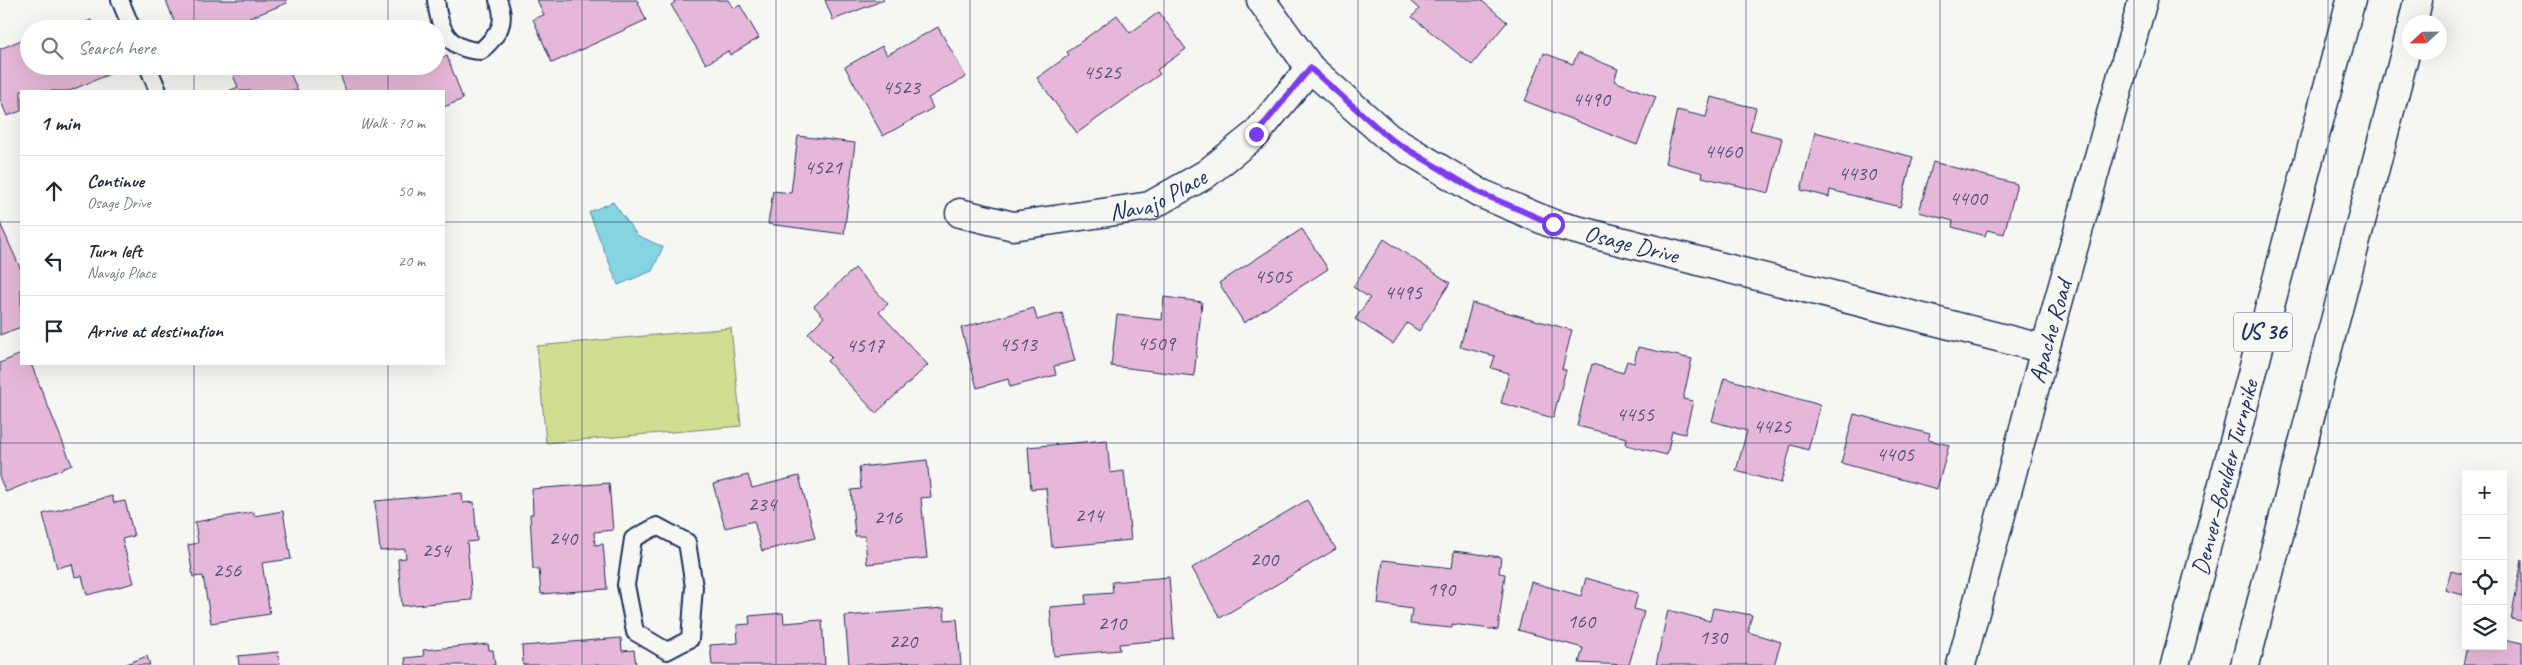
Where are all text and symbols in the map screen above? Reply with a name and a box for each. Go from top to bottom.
north arrow [2402,15,2447,60]
search box [20,20,445,75]
icon: search [38,34,66,62]
text: Search here [78,36,155,60]
house number: 4525 [1083,59,1122,85]
house number: 4523 [882,74,921,100]
house number: 4490 [1572,86,1611,112]
text: 1 min [40,110,80,136]
text: Walk · 70 m [360,113,425,133]
route end [1245,123,1268,146]
house number: 4460 [1704,138,1743,164]
house number: 4521 [804,154,843,180]
house number: 4430 [1838,160,1877,186]
street label: Navajo Place [1108,161,1214,227]
text: Continue [87,169,144,193]
icon: ahead [40,177,68,205]
text: 50 m [398,181,425,201]
house number: 4400 [1949,185,1988,211]
text: Osage Drive [87,193,151,213]
route start [1542,213,1565,236]
street label: Osage Drive [1581,218,1684,271]
text: Turn left [87,239,142,263]
icon: left [40,247,68,275]
text: 20 m [398,251,425,271]
text: Navajo Place [87,263,156,283]
house number: 4505 [1254,263,1293,289]
street label: Apache Road [2022,273,2080,387]
house number: 4495 [1384,279,1423,305]
road number: US 36 [2234,313,2292,352]
icon: arrive [40,317,68,345]
text: Arrive at destination [87,319,223,343]
house number: 4509 [1137,330,1176,356]
house number: 4513 [999,331,1038,357]
house number: 4517 [846,332,885,358]
street label: Denver–Boulder Turnpike [2184,374,2265,578]
house number: 4455 [1616,401,1655,427]
house number: 4425 [1753,413,1792,439]
house number: 4405 [1876,441,1915,467]
map controls [2462,470,2507,650]
button: + [2462,470,2507,515]
house number: 234 [748,491,779,517]
house number: 214 [1075,502,1106,528]
house number: 216 [874,504,903,530]
button: − [2462,515,2507,560]
house number: 240 [549,525,579,551]
house number: 254 [422,537,453,563]
house number: 200 [1250,546,1280,572]
house number: 256 [213,557,242,583]
button: locate [2462,560,2507,605]
house number: 190 [1427,576,1457,602]
button: layers [2462,605,2507,650]
house number: 160 [1567,608,1597,634]
house number: 210 [1098,610,1128,636]
house number: 130 [1699,624,1729,650]
house number: 220 [889,628,919,654]

